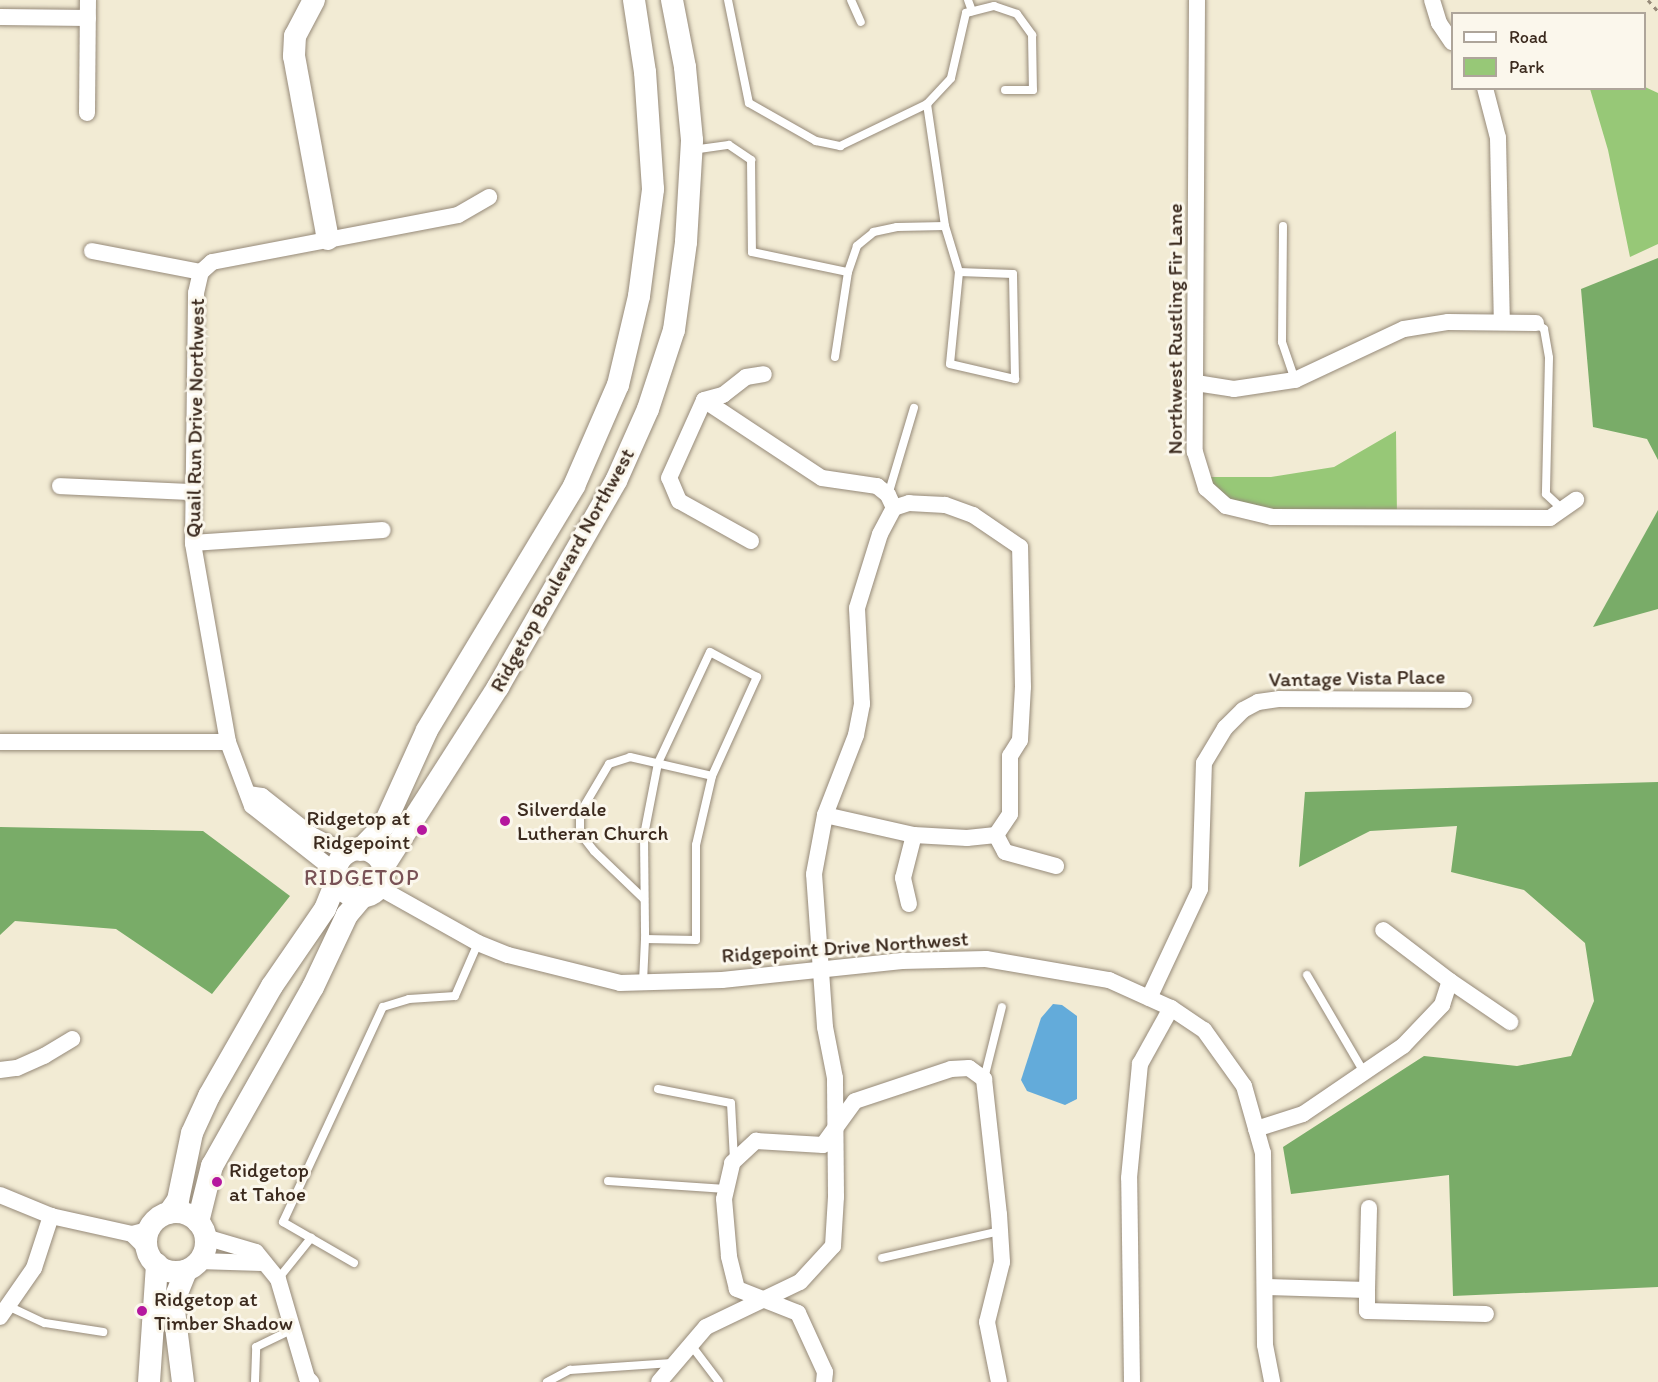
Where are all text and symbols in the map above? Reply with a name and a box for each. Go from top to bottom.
legend [1451,12,1646,90]
text: Road [1509,26,1548,48]
text: Park [1509,56,1544,78]
street label: Northwest Rustling Fir Lane [1162,203,1188,455]
street label: Quail Run Drive Northwest [180,298,210,538]
street label: Ridgetop Boulevard Northwest [484,443,640,697]
street label: Vantage Vista Place [1269,664,1445,692]
place label: Silverdale Lutheran Church [517,796,669,846]
place label: Ridgetop at Ridgepoint [307,805,410,855]
marker: Silverdale Lutheran Church [498,814,512,828]
marker: Ridgetop at Ridgepoint [415,823,429,837]
district label: RIDGETOP [304,865,420,891]
street label: Ridgepoint Drive Northwest [721,926,969,968]
place label: Ridgetop at Tahoe [229,1157,309,1207]
marker: Ridgetop at Tahoe [210,1175,224,1189]
place label: Ridgetop at Timber Shadow [154,1286,293,1336]
marker: Ridgetop at Timber Shadow [135,1304,149,1318]

